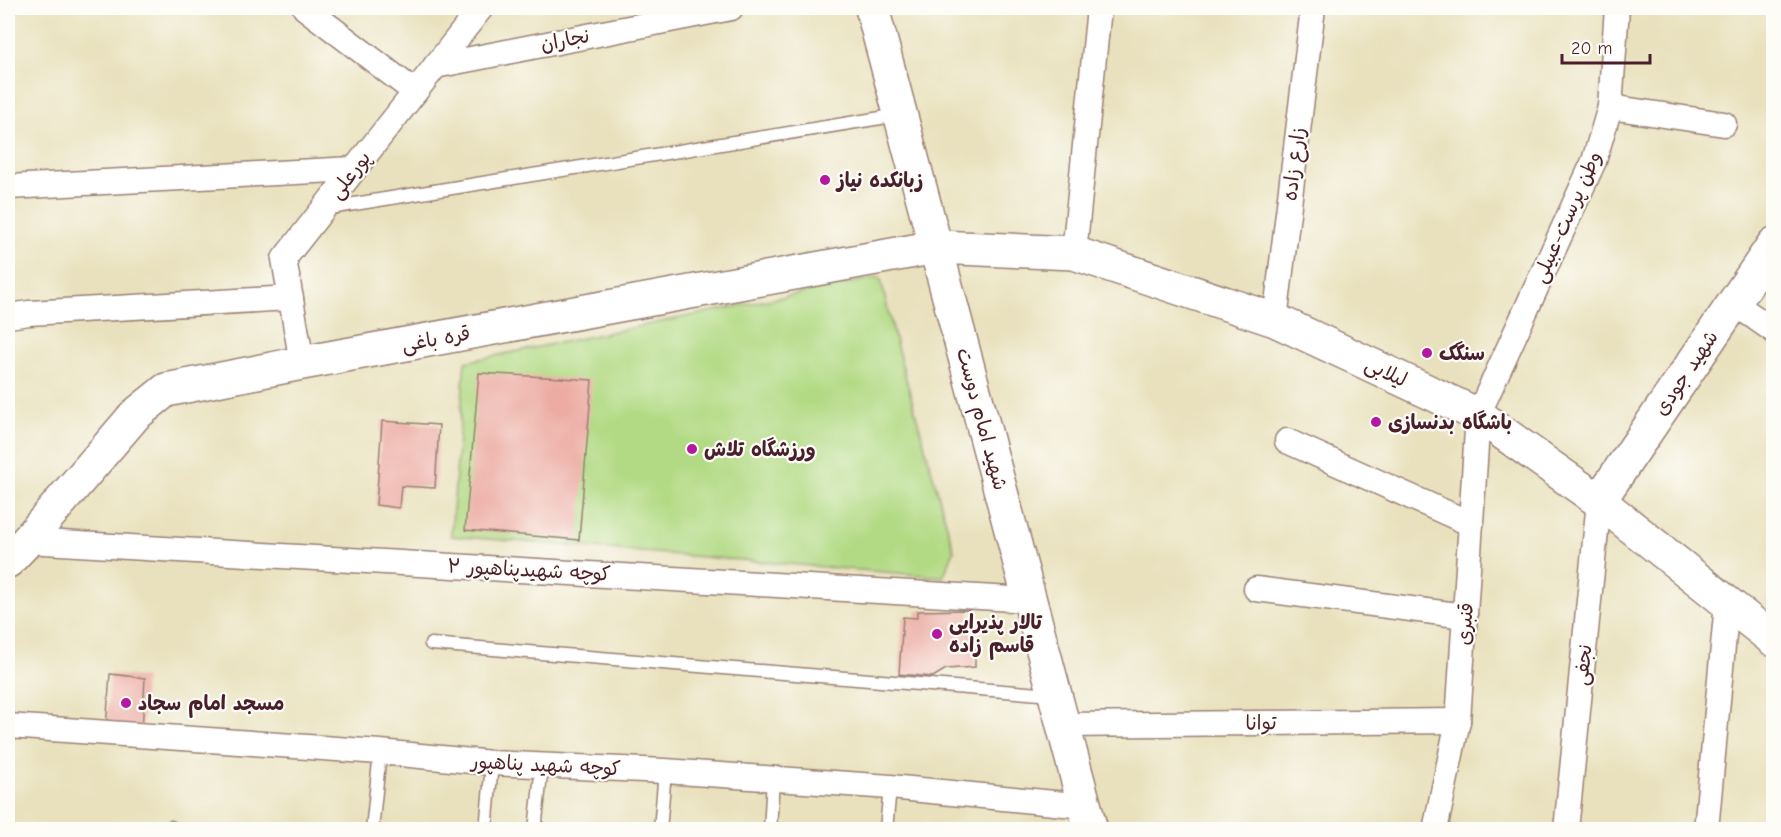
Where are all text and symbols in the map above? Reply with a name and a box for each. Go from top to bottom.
street label: نجاران [538,24,592,56]
scale bar [1562,27,1650,65]
text: 20 m [1571,38,1612,59]
street label: زارع زاده [1278,126,1312,202]
street label: پورعلی [324,147,376,204]
street label: وطن پرست-عبیلی [1528,148,1607,287]
place label: زبانکده نیاز [835,169,923,193]
marker: زبانکده نیاز [818,173,832,187]
street label: قره باغی [400,322,472,357]
street label: شهید جودی [1649,326,1723,420]
place label: سنگک [1439,341,1485,365]
street label: شهید امام دوست [949,345,1012,494]
marker: سنگک [1420,346,1434,360]
street label: لیلابی [1361,352,1411,393]
place label: باشگاه بدنسازی [1388,410,1512,435]
marker: باشگاه بدنسازی [1369,415,1383,429]
place label: ورزشگاه تلاش [704,437,816,462]
marker: ورزشگاه تلاش [685,442,699,456]
street label: ۲ کوچه شهیدپناهپور [447,554,611,587]
street label: قنبری [1452,602,1478,646]
place label: تالار پذیرایی قاسم زاده [949,611,1043,660]
marker: تالار پذیرایی قاسم زاده [930,627,944,641]
street label: نجفی [1569,643,1598,687]
place label: مسجد امام سجاد [138,692,284,718]
marker: مسجد امام سجاد [119,696,133,710]
street label: توانا [1245,711,1277,736]
street label: کوچه شهید پناهپور [469,749,621,782]

